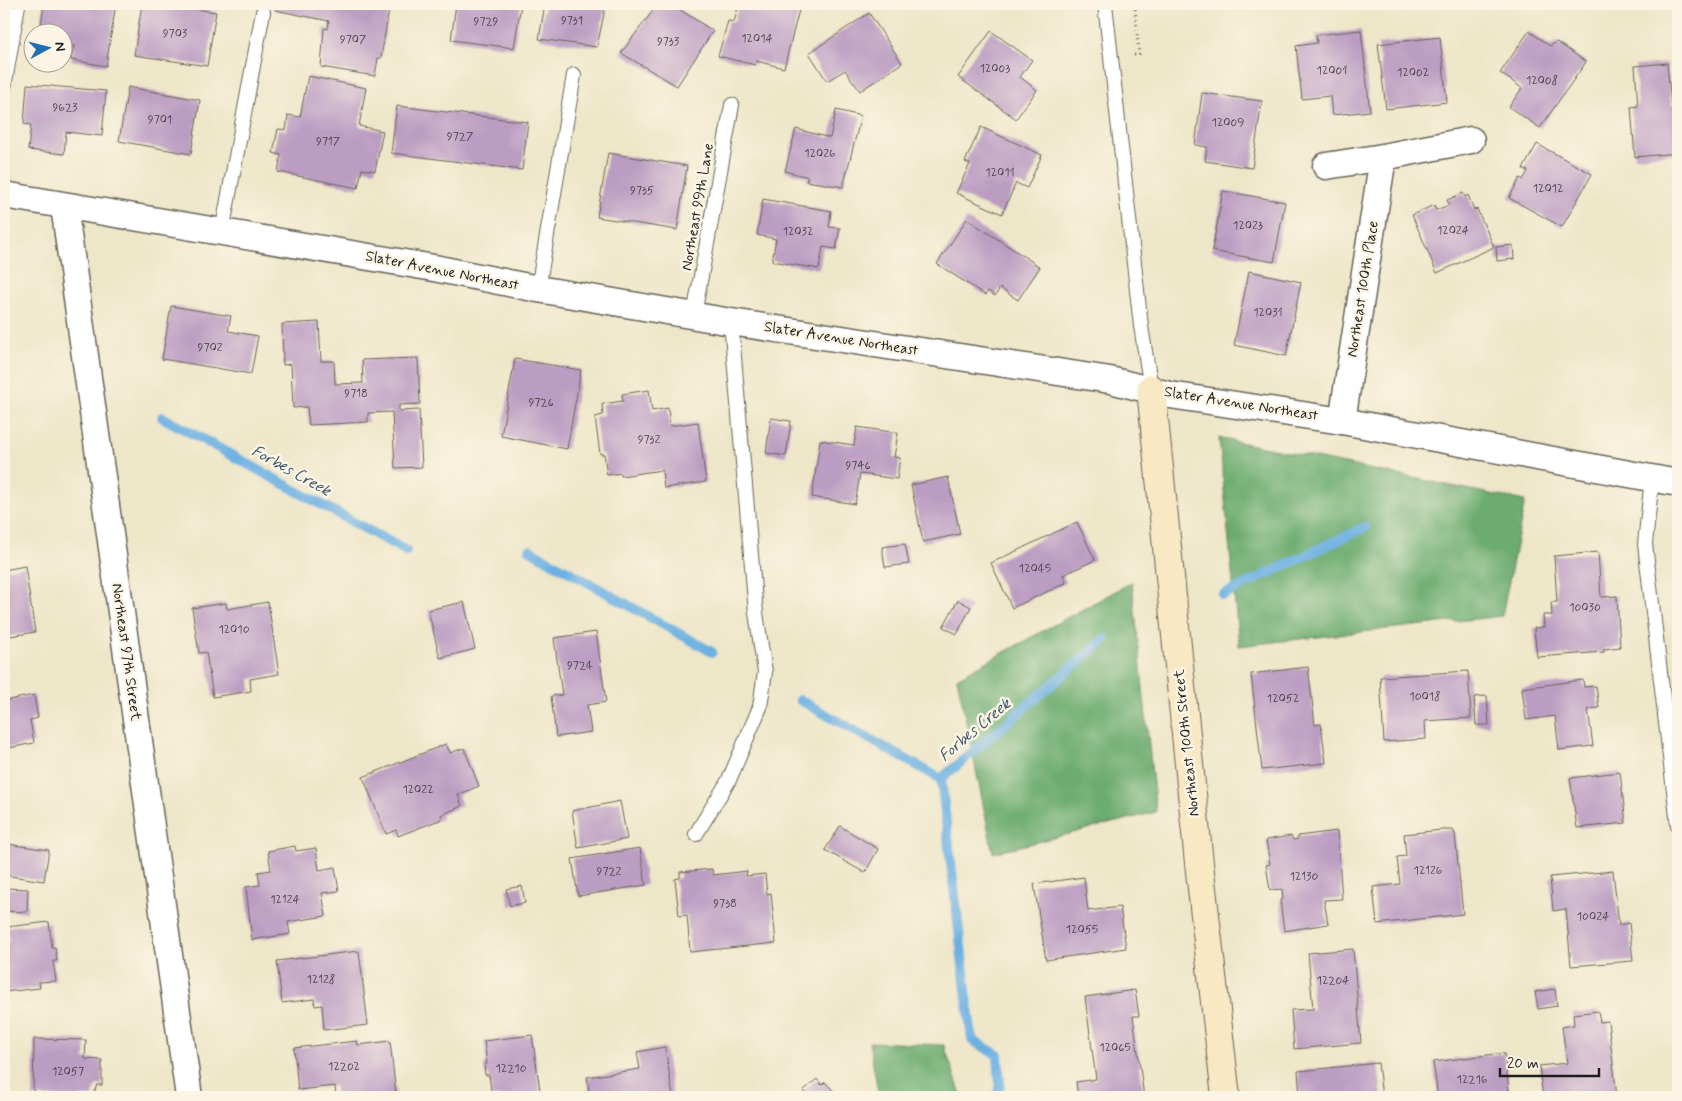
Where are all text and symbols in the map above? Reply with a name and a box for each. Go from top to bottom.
house number: 9731 [561,13,583,29]
house number: 9729 [474,14,499,30]
north arrow [22,22,72,72]
house number: 9703 [163,26,188,42]
house number: 12014 [741,31,773,47]
house number: 9707 [340,32,366,48]
house number: 9733 [657,34,680,50]
text: N [50,41,69,52]
house number: 12003 [980,61,1010,77]
house number: 12001 [1317,63,1347,79]
house number: 12002 [1397,65,1429,81]
house number: 12008 [1526,73,1558,89]
house number: 9623 [52,100,78,116]
house number: 9701 [148,112,172,128]
house number: 12009 [1212,115,1244,131]
house number: 9727 [447,129,473,145]
house number: 9717 [316,134,340,150]
street label: Northeast 99th Lane [677,141,719,272]
house number: 12026 [804,146,836,162]
house number: 12011 [985,165,1015,181]
house number: 12012 [1533,181,1563,197]
house number: 9735 [630,183,654,199]
house number: 12023 [1233,218,1263,234]
street label: Northeast 100th Place [1342,219,1384,359]
house number: 12024 [1437,223,1469,239]
house number: 12032 [783,224,813,240]
street label: Slater Avenue Northeast [364,246,521,296]
house number: 12031 [1253,305,1283,321]
street label: Slater Avenue Northeast [763,317,920,361]
house number: 9702 [197,340,223,356]
street label: Slater Avenue Northeast [1163,382,1320,426]
house number: 9718 [344,386,368,402]
house number: 9726 [528,395,554,411]
house number: 9732 [638,432,660,448]
water label: Forbes Creek [248,441,335,502]
house number: 9746 [845,458,871,474]
house number: 12045 [1019,561,1051,577]
street label: Northeast 97th Street [106,582,146,722]
house number: 10030 [1569,600,1601,616]
house number: 12010 [218,622,250,638]
house number: 9724 [567,658,593,674]
street label: Northeast 100th Street [1169,668,1205,818]
house number: 10018 [1409,689,1441,705]
house number: 12052 [1267,691,1299,707]
water label: Forbes Creek [935,693,1016,766]
house number: 12022 [402,782,434,798]
house number: 12126 [1414,863,1443,879]
house number: 9722 [597,864,622,880]
house number: 12130 [1290,869,1318,885]
house number: 12124 [270,892,300,908]
house number: 9738 [713,896,737,912]
house number: 10024 [1577,909,1609,925]
house number: 12055 [1066,922,1098,938]
house number: 12128 [307,972,335,988]
house number: 12204 [1317,973,1349,989]
house number: 12065 [1099,1040,1131,1056]
scale bar [1500,1046,1598,1078]
text: 20 m [1507,1054,1539,1074]
house number: 12202 [328,1059,360,1075]
house number: 12210 [495,1061,527,1077]
house number: 12057 [52,1064,84,1080]
house number: 12216 [1457,1072,1488,1088]

